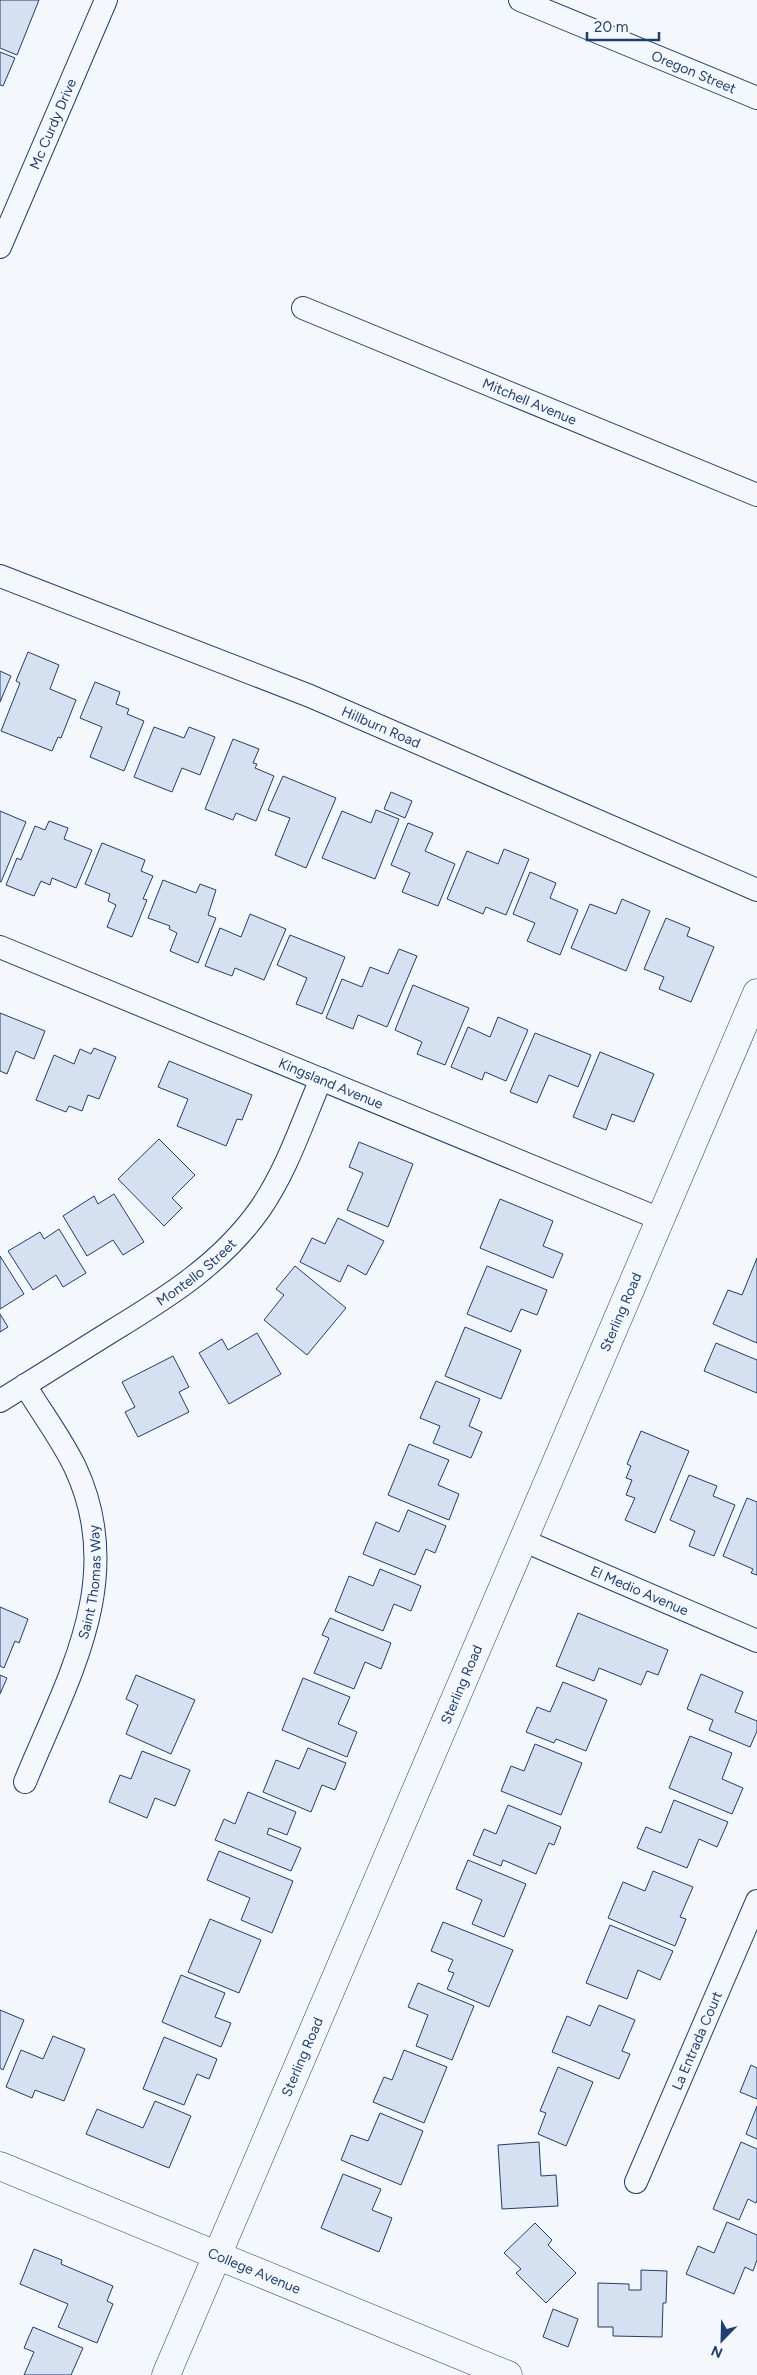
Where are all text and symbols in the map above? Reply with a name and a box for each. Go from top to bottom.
scale bar [587,10,660,42]
text: 20 m [594,18,628,36]
street label: Oregon Street [649,47,739,97]
street label: Mc Curdy Drive [26,76,80,172]
street label: Mitchell Avenue [480,374,580,428]
street label: Hillburn Road [339,702,423,751]
street label: Kingsland Avenue [276,1054,386,1113]
street label: Montello Street [153,1235,240,1309]
street label: Sterling Road [596,1270,645,1354]
street label: Saint Thomas Way [74,1523,104,1641]
street label: El Medio Avenue [588,1562,691,1619]
street label: Sterling Road [437,1642,486,1727]
street label: La Entrada Court [668,1988,726,2093]
street label: Sterling Road [278,2015,326,2099]
street label: College Avenue [205,2244,304,2297]
north arrow [697,2315,747,2365]
text: N [709,2342,725,2361]

